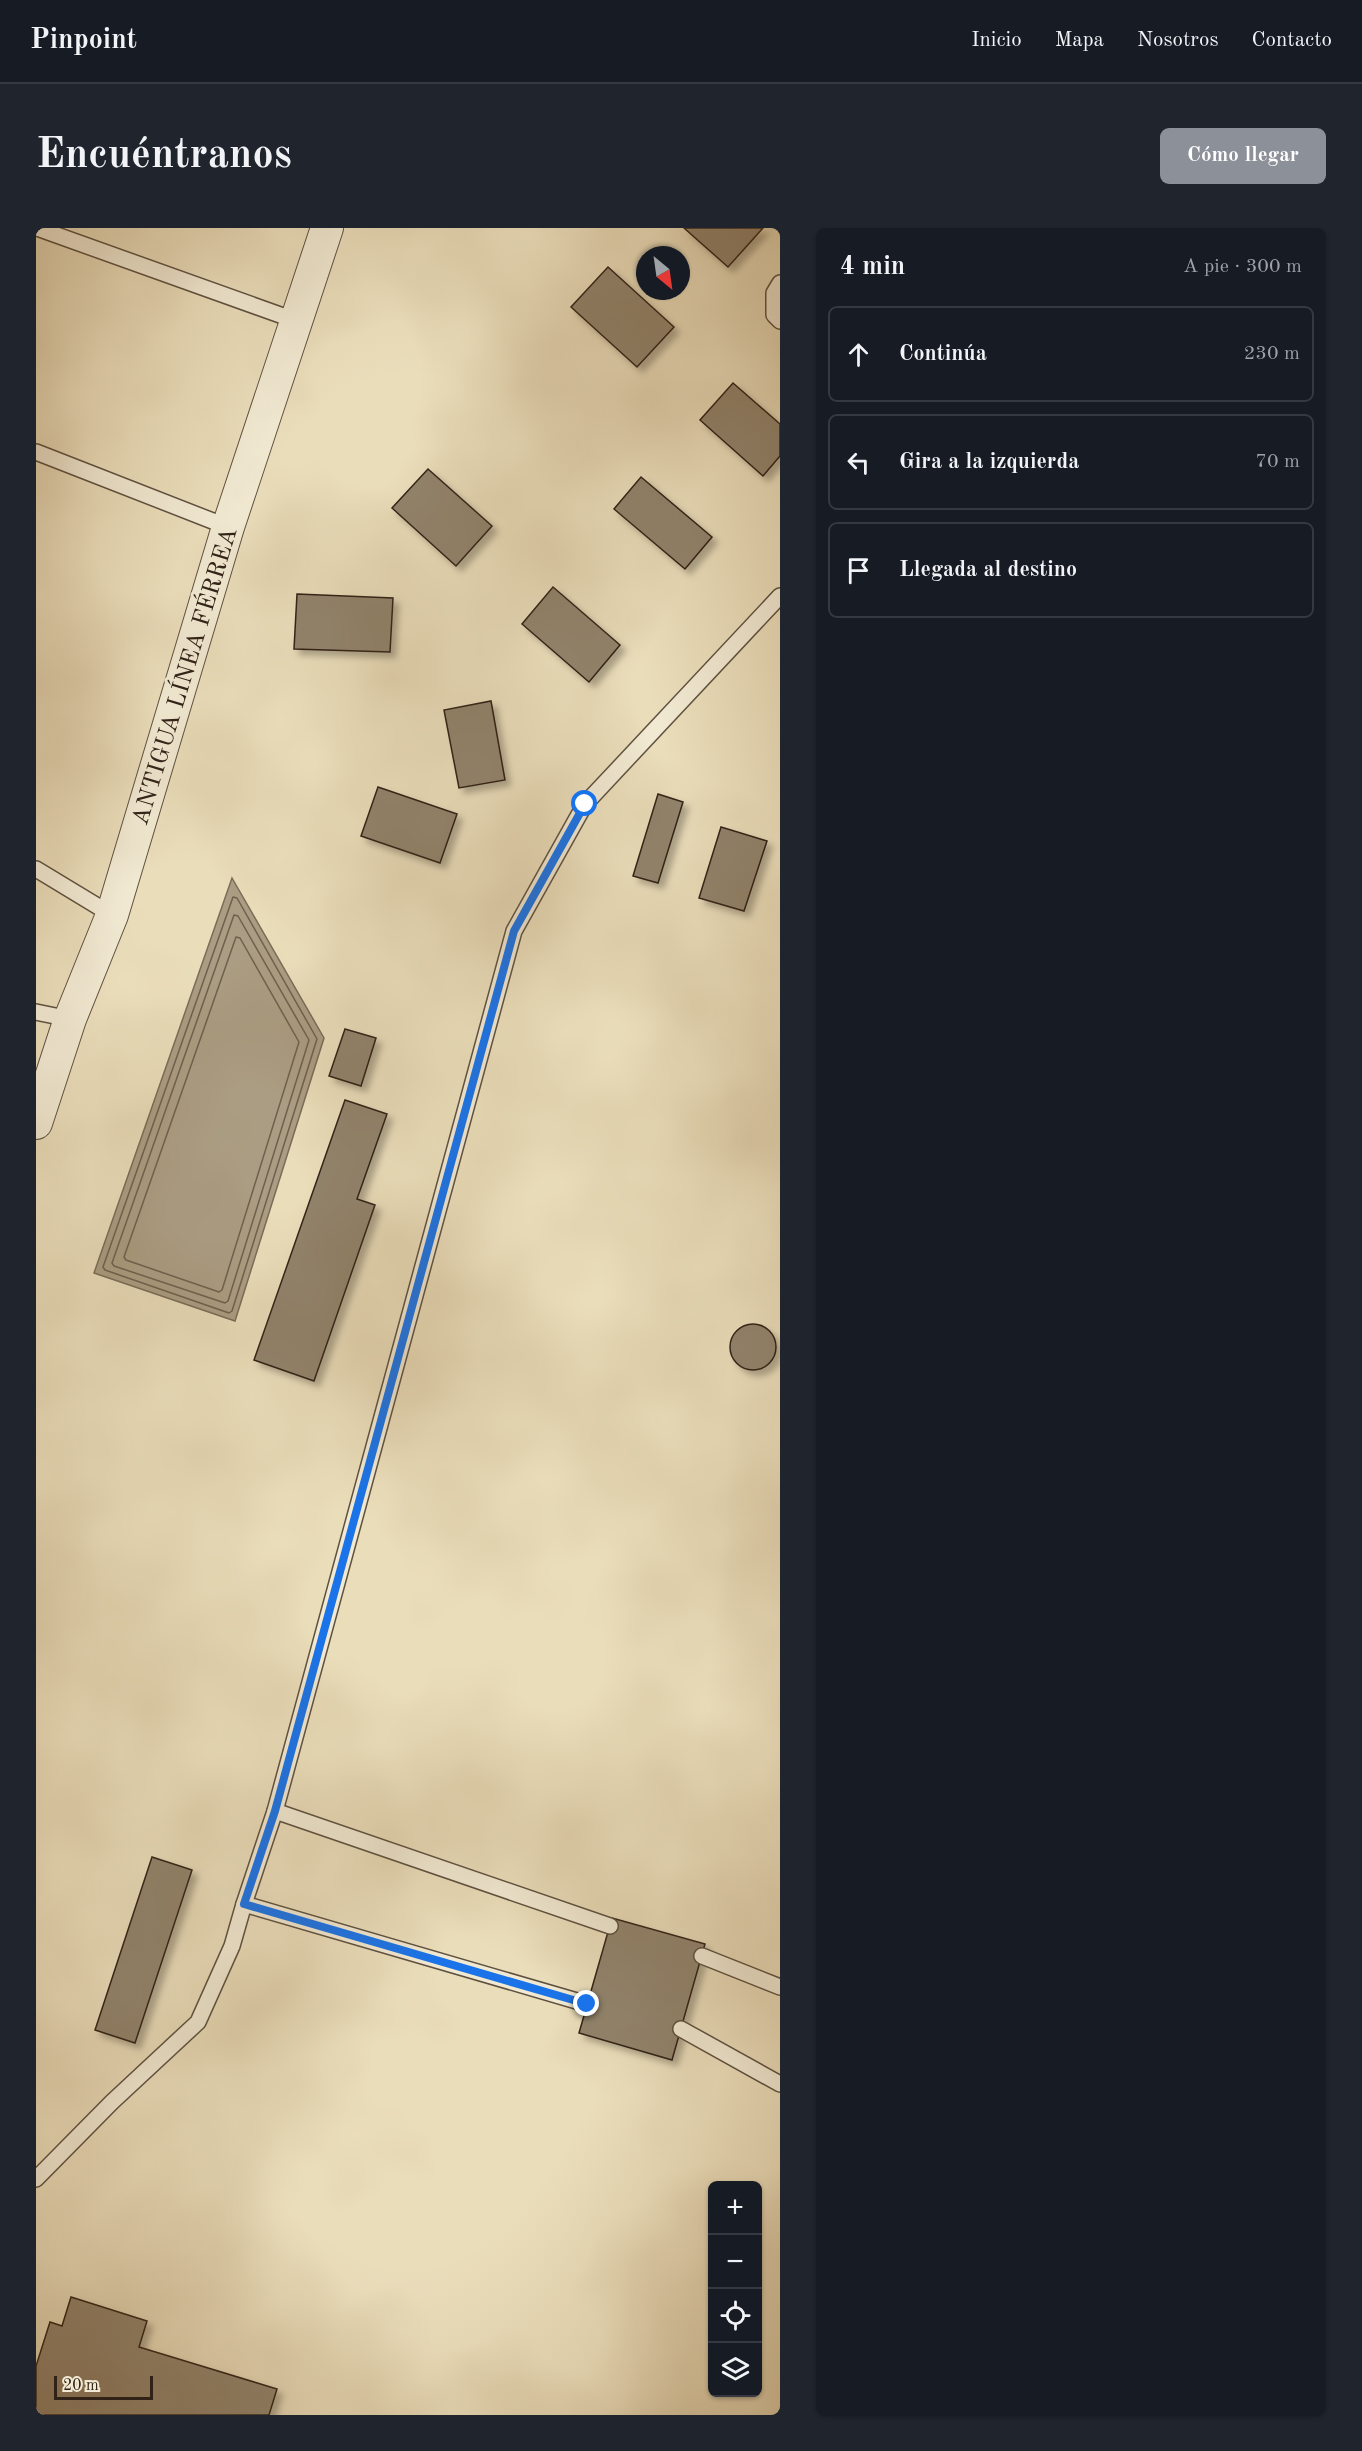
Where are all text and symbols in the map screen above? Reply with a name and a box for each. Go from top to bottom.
text: Pinpoint [30,27,137,55]
text: Inicio [971,30,1022,51]
text: Mapa [1055,30,1104,51]
text: Nosotros [1137,30,1219,51]
text: Contacto [1252,30,1332,51]
button: Cómo llegar [1160,128,1326,184]
text: Encuéntranos [36,135,292,177]
north arrow [636,246,690,300]
text: 4 min [840,254,905,280]
text: A pie · 300 m [1183,257,1302,277]
icon: ahead [842,338,875,371]
text: Continúa [899,343,987,365]
text: 230 m [1244,344,1300,364]
icon: left [842,446,875,479]
text: Gira a la izquierda [899,451,1079,473]
text: 70 m [1255,452,1300,472]
street label: ANTIGUA LÍNEA FÉRREA [125,524,243,828]
icon: arrive [842,554,875,587]
text: Llegada al destino [899,559,1077,581]
route start [571,790,597,816]
route end [573,1990,599,2016]
map controls [708,2181,762,2397]
button: + [708,2181,762,2235]
button: − [708,2235,762,2289]
button: locate [708,2289,762,2343]
button: layers [708,2343,762,2397]
scale bar [54,2373,153,2400]
text: 20 m [63,2378,99,2394]

